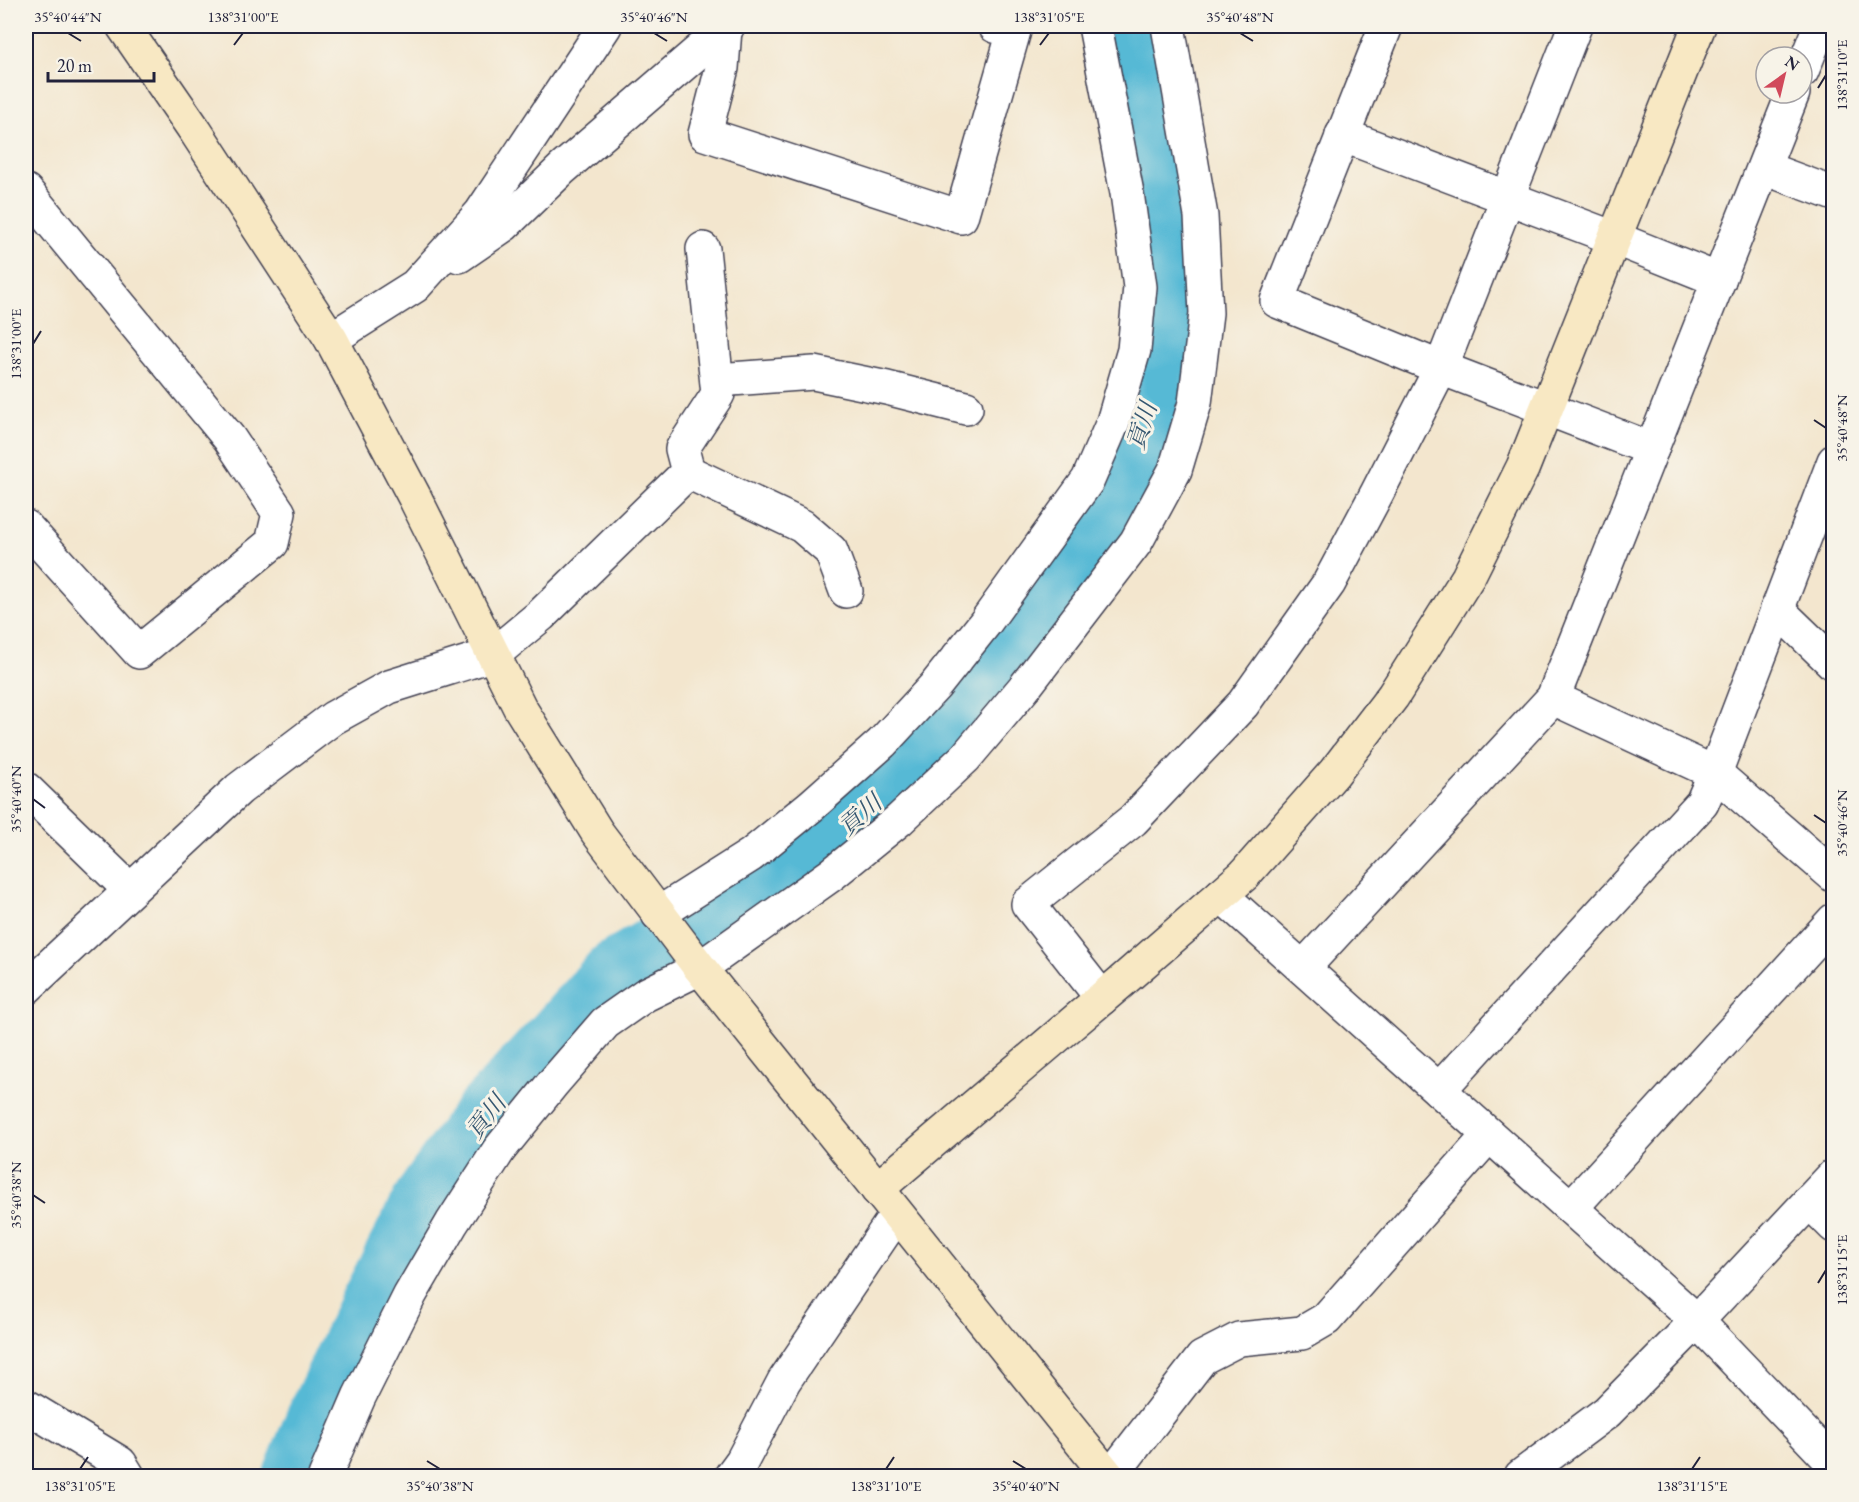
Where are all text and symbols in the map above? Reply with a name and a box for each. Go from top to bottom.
text: 35°40'44"N [34,7,102,26]
text: 138°31'00"E [207,7,279,26]
text: 35°40'46"N [620,7,688,26]
text: 138°31'05"E [1013,7,1085,26]
text: 35°40'48"N [1206,7,1274,26]
text: 138°31'10"E [1832,39,1851,111]
scale bar [48,45,154,83]
north arrow [1754,45,1814,105]
text: N [1781,51,1803,75]
text: 20 m [57,54,92,77]
text: 138°31'00"E [6,308,25,380]
text: 35°40'48"N [1832,394,1851,462]
water label: 貢川 [1119,395,1165,453]
text: 35°40'40"N [6,765,25,833]
water label: 貢川 [831,785,890,842]
text: 35°40'46"N [1832,789,1851,857]
water label: 貢川 [459,1086,514,1145]
text: 35°40'38"N [6,1161,25,1229]
text: 138°31'15"E [1832,1234,1851,1306]
text: 138°31'05"E [44,1476,116,1495]
text: 35°40'38"N [406,1476,474,1495]
text: 138°31'10"E [850,1476,922,1495]
text: 35°40'40"N [992,1476,1060,1495]
text: 138°31'15"E [1656,1476,1728,1495]

